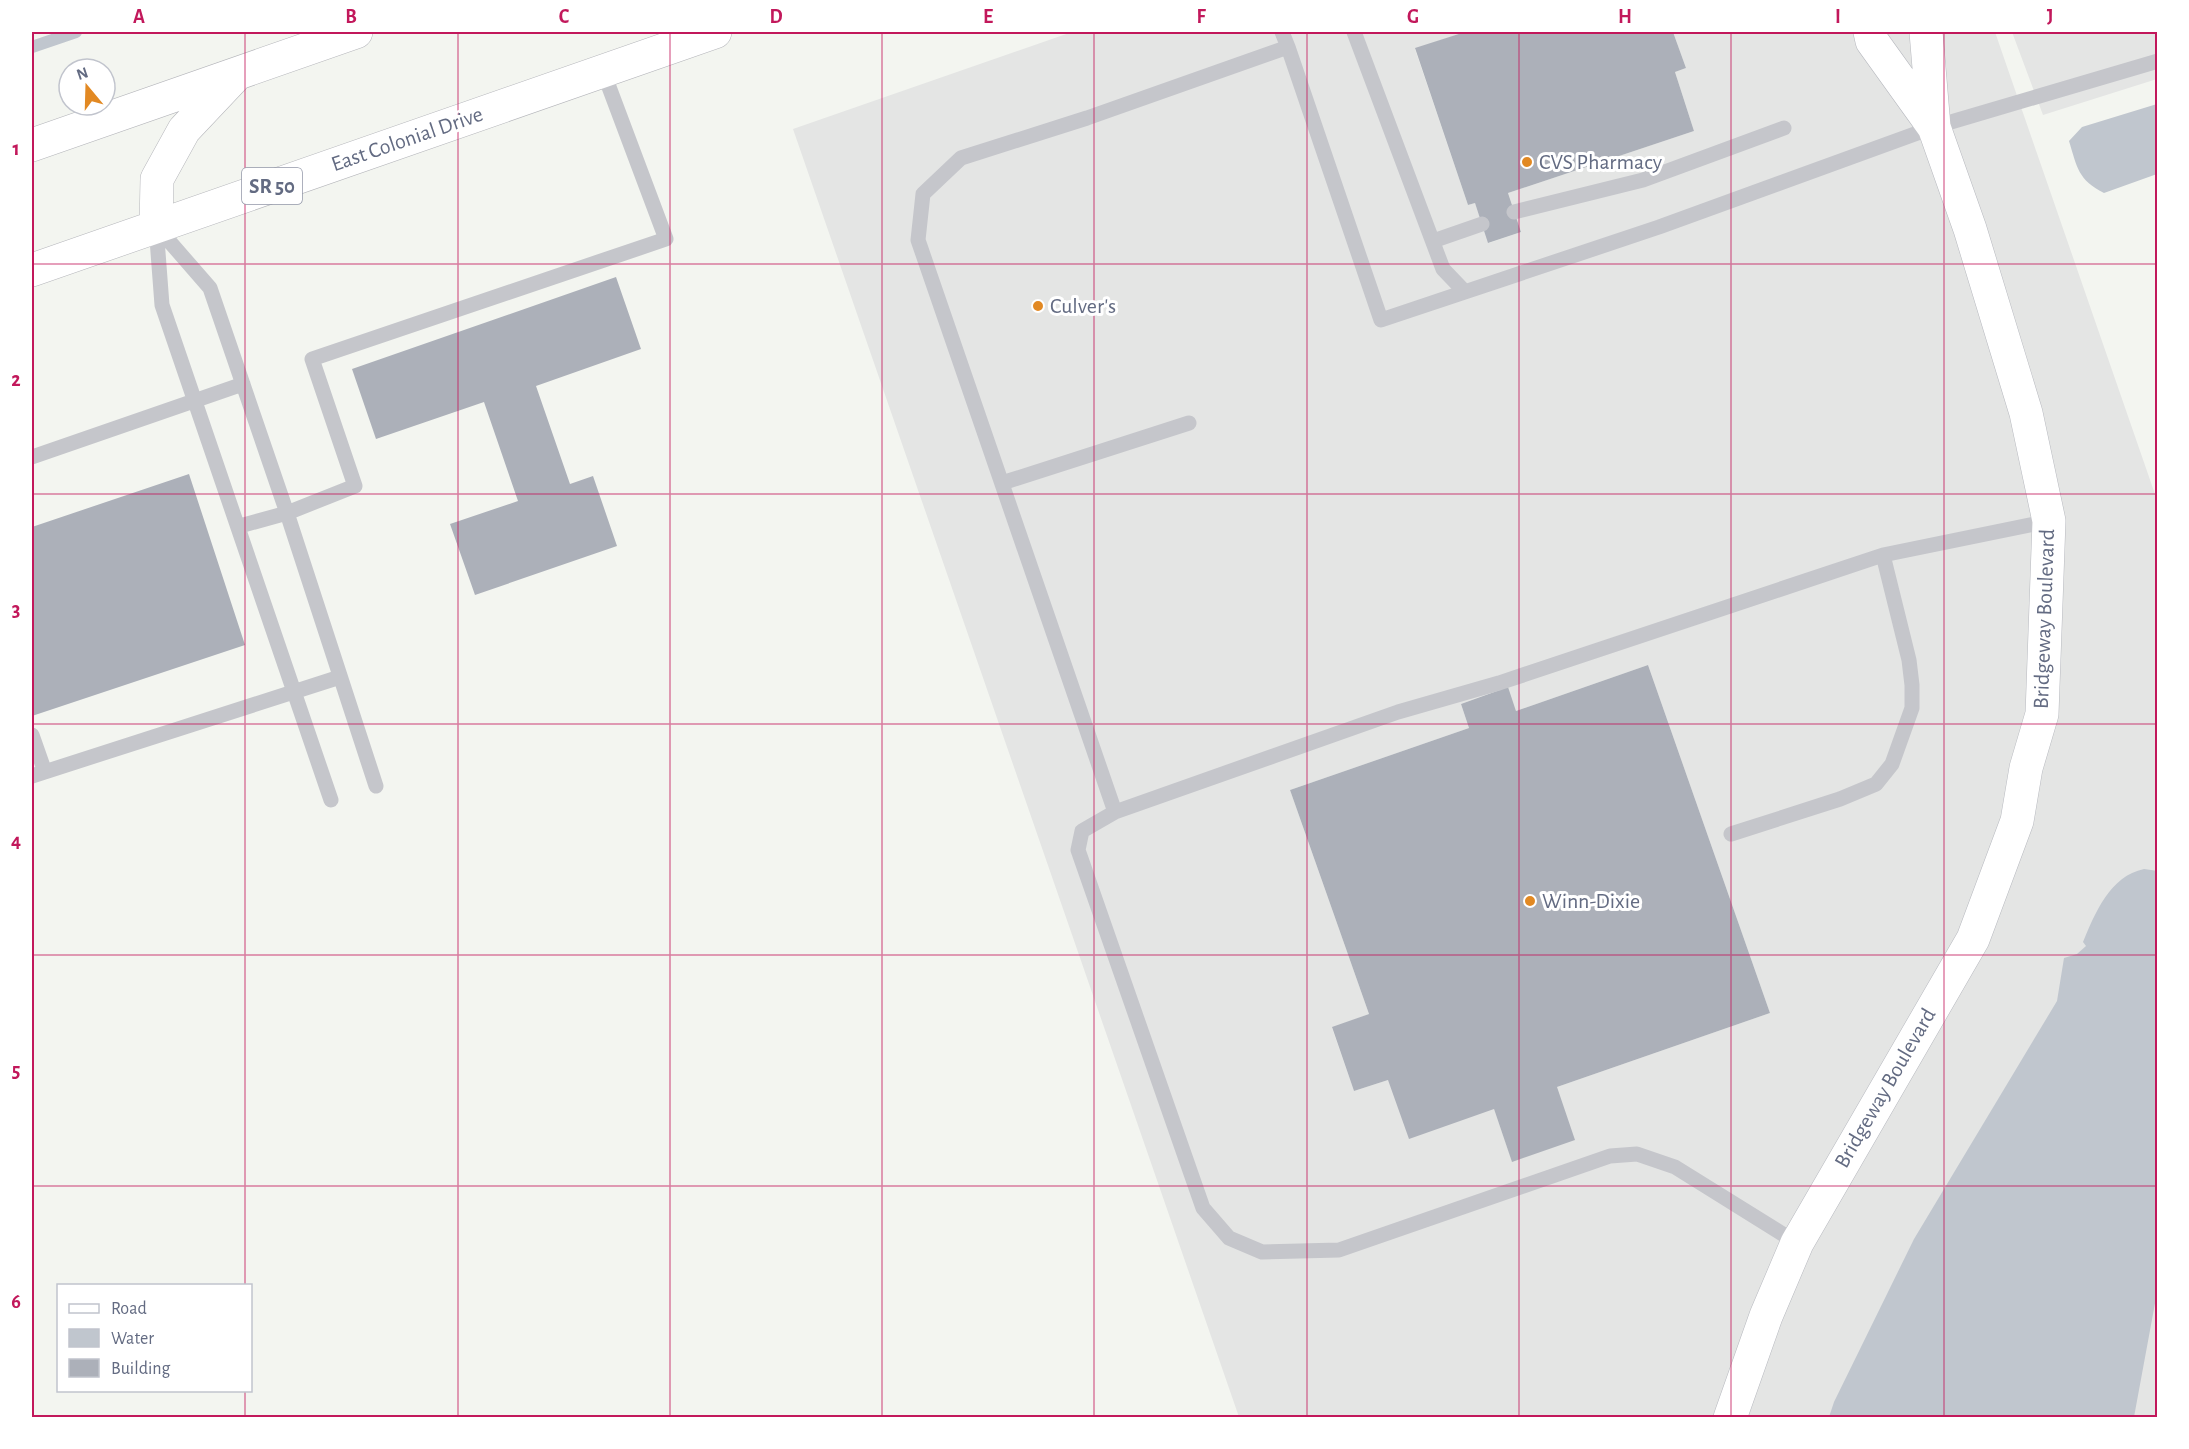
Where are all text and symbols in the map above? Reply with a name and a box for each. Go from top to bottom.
text: A [133,7,145,27]
text: B [345,7,357,27]
text: C [559,7,570,27]
text: D [769,7,783,27]
text: E [983,7,993,27]
text: F [1196,7,1206,27]
text: G [1407,7,1419,27]
text: H [1618,7,1632,27]
text: I [1835,7,1841,27]
text: J [2047,7,2053,27]
north arrow [57,57,117,117]
text: N [75,64,90,83]
street label: East Colonial Drive [328,103,486,175]
text: 1 [12,139,20,159]
place label: CVS Pharmacy [1539,151,1663,173]
marker: CVS Pharmacy [1520,155,1534,169]
road number: SR 50 [242,168,302,204]
place label: Culver's [1050,295,1116,317]
marker: Culver's [1031,299,1045,313]
text: 2 [11,370,21,390]
street label: Bridgeway Boulevard [2030,529,2058,709]
text: 3 [12,600,20,620]
text: 4 [11,831,21,851]
place label: Winn-Dixie [1542,890,1640,912]
marker: Winn-Dixie [1523,894,1537,908]
street label: Bridgeway Boulevard [1830,1004,1940,1172]
text: 5 [12,1061,20,1081]
legend [57,1284,252,1392]
text: 6 [11,1292,21,1312]
text: Road [111,1300,147,1318]
text: Water [111,1330,154,1348]
text: Building [111,1360,171,1378]

